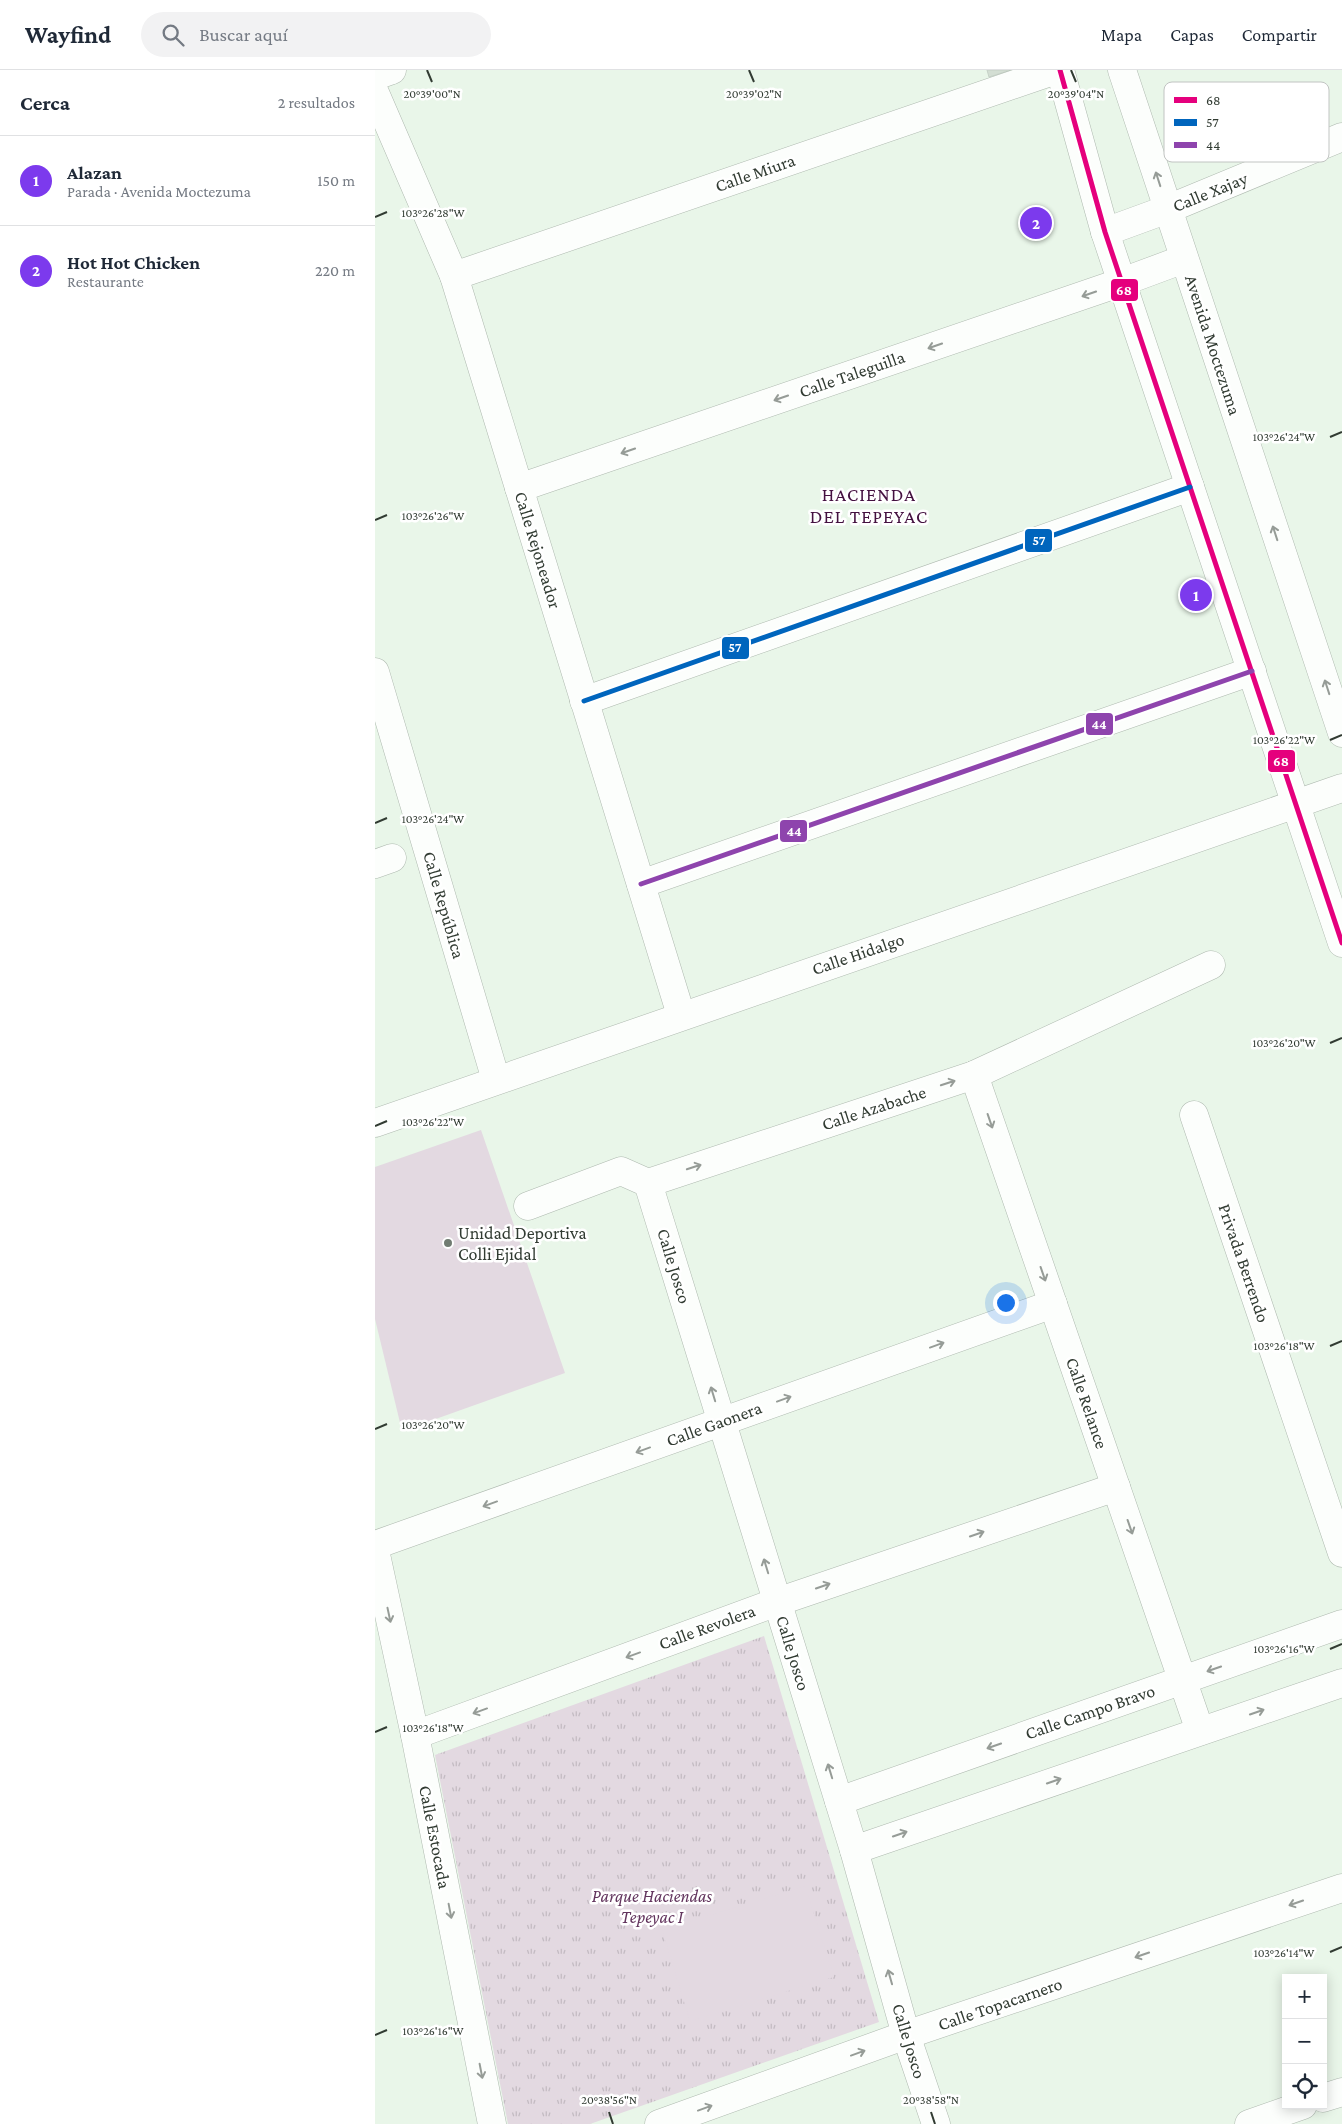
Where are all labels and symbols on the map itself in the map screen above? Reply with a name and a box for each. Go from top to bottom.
legend [1164,82,1329,162]
text: 20°39'00"N [403,87,461,101]
text: 20°39'02"N [726,87,782,101]
text: 20°39'04"N [1048,87,1104,101]
text: 68 [1206,92,1221,108]
text: 57 [1206,114,1219,130]
text: 44 [1206,137,1220,153]
street label: Calle Miura [712,150,798,196]
street label: Calle Xajay [1170,168,1251,217]
one-way arrow [1153,172,1162,187]
pin: 2 [1020,204,1052,242]
text: 103°26'28"W [402,206,464,220]
street label: Avenida Moctezuma [1181,272,1245,418]
line badge: 68 [1110,278,1139,302]
text: 68 [1116,282,1132,298]
one-way arrow [1081,289,1097,299]
one-way arrow [928,342,943,351]
street label: Calle Taleguilla [797,347,907,401]
one-way arrow [774,394,790,404]
text: 103°26'24"W [1253,430,1315,444]
one-way arrow [620,447,636,456]
district label: HACIENDA DEL TEPEYAC [810,484,928,527]
street label: Calle Rejoneador [510,489,565,612]
text: 103°26'26"W [402,509,464,523]
one-way arrow [1270,525,1279,541]
line badge: 57 [1024,528,1053,553]
text: 57 [1032,532,1046,548]
pin: 1 [1180,576,1212,614]
line badge: 57 [721,636,750,660]
text: 57 [728,639,742,655]
one-way arrow [1321,679,1331,695]
line badge: 44 [1085,712,1114,736]
text: 44 [1091,716,1107,732]
text: 103°26'22"W [1253,733,1315,747]
line badge: 68 [1267,749,1296,773]
text: 68 [1273,753,1289,769]
text: 103°26'24"W [402,812,464,826]
line badge: 44 [779,819,808,843]
text: 44 [786,823,802,839]
street label: Calle República [419,849,469,961]
street label: Calle Hidalgo [809,929,907,979]
text: 103°26'20"W [1252,1036,1316,1050]
one-way arrow [940,1078,956,1087]
street label: Calle Azabache [819,1082,929,1134]
one-way arrow [985,1113,995,1129]
text: 103°26'22"W [402,1115,464,1129]
one-way arrow [686,1162,702,1172]
street label: Privada Berrendo [1214,1201,1274,1325]
place label: Unidad Deportiva Colli Ejidal [458,1223,587,1265]
street label: Calle Josco [653,1226,695,1306]
marker: Unidad Deportiva Colli Ejidal [442,1237,454,1249]
one-way arrow [1039,1266,1048,1282]
your location [993,1290,1019,1316]
text: 103°26'18"W [1253,1339,1315,1353]
one-way arrow [929,1340,944,1349]
street label: Calle Relance [1062,1355,1112,1451]
one-way arrow [707,1386,717,1402]
one-way arrow [776,1394,792,1404]
street label: Calle Gaonera [663,1397,765,1451]
text: 103°26'20"W [401,1418,465,1432]
one-way arrow [635,1446,651,1455]
one-way arrow [482,1500,498,1509]
one-way arrow [1126,1519,1135,1535]
one-way arrow [969,1529,984,1538]
one-way arrow [760,1558,770,1574]
one-way arrow [815,1581,830,1590]
street label: Calle Revolera [656,1600,758,1654]
one-way arrow [385,1606,394,1622]
street label: Calle Josco [772,1613,814,1693]
text: 103°26'16"W [1254,1642,1314,1656]
one-way arrow [625,1651,641,1660]
one-way arrow [1206,1665,1222,1674]
street label: Calle Campo Bravo [1023,1680,1158,1744]
one-way arrow [1249,1706,1265,1716]
one-way arrow [473,1707,488,1716]
text: 103°26'18"W [402,1721,464,1735]
one-way arrow [987,1742,1003,1751]
one-way arrow [824,1763,834,1779]
one-way arrow [1046,1776,1062,1786]
street label: Calle Estocada [415,1784,455,1890]
one-way arrow [892,1829,907,1838]
park label: Parque Haciendas Tepeyac I [592,1886,713,1927]
one-way arrow [1289,1899,1304,1908]
one-way arrow [445,1903,455,1919]
text: 103°26'14"W [1254,1946,1314,1960]
one-way arrow [1134,1951,1150,1961]
one-way arrow [885,1970,894,1986]
street label: Calle Topacarnero [935,1973,1065,2035]
street label: Calle Josco [888,2001,930,2081]
text: 103°26'16"W [403,2024,463,2038]
one-way arrow [850,2048,865,2057]
one-way arrow [477,2062,487,2078]
text: 20°38'56"N [581,2093,637,2107]
text: 20°38'58"N [903,2093,959,2107]
one-way arrow [697,2102,713,2112]

